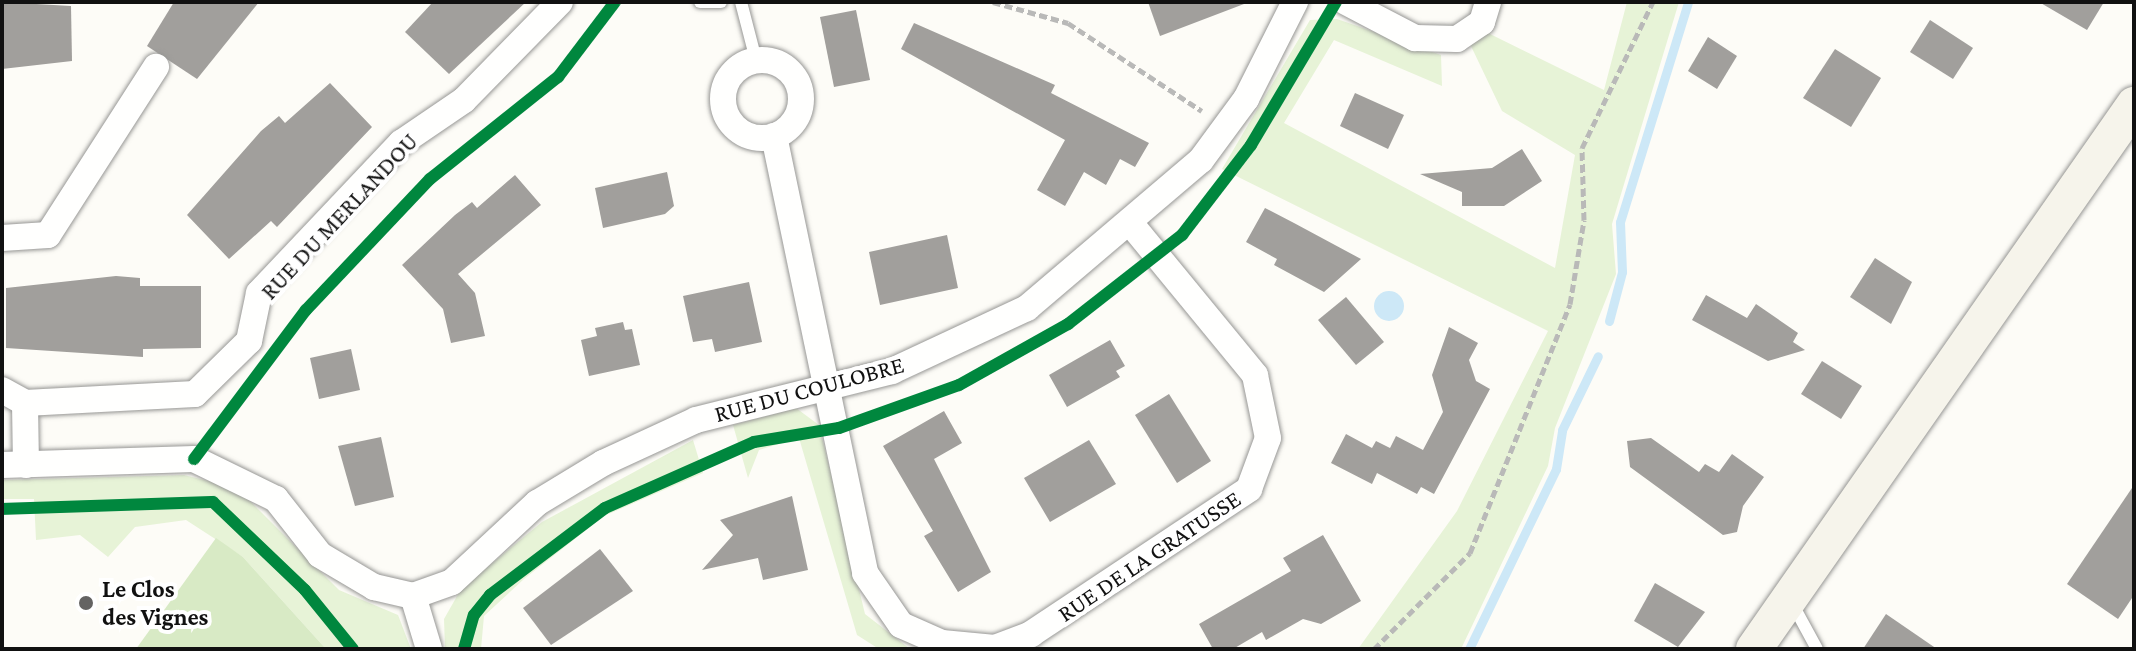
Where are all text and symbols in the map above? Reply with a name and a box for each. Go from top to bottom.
street label: RUE DU MERLANDOU [254,127,424,305]
street label: RUE DU COULOBRE [711,350,907,428]
street label: RUE DE LA GRATUSSE [1052,484,1246,628]
place label: Le Clos des Vignes [102,575,208,631]
marker: Le Clos des Vignes [77,594,95,612]

